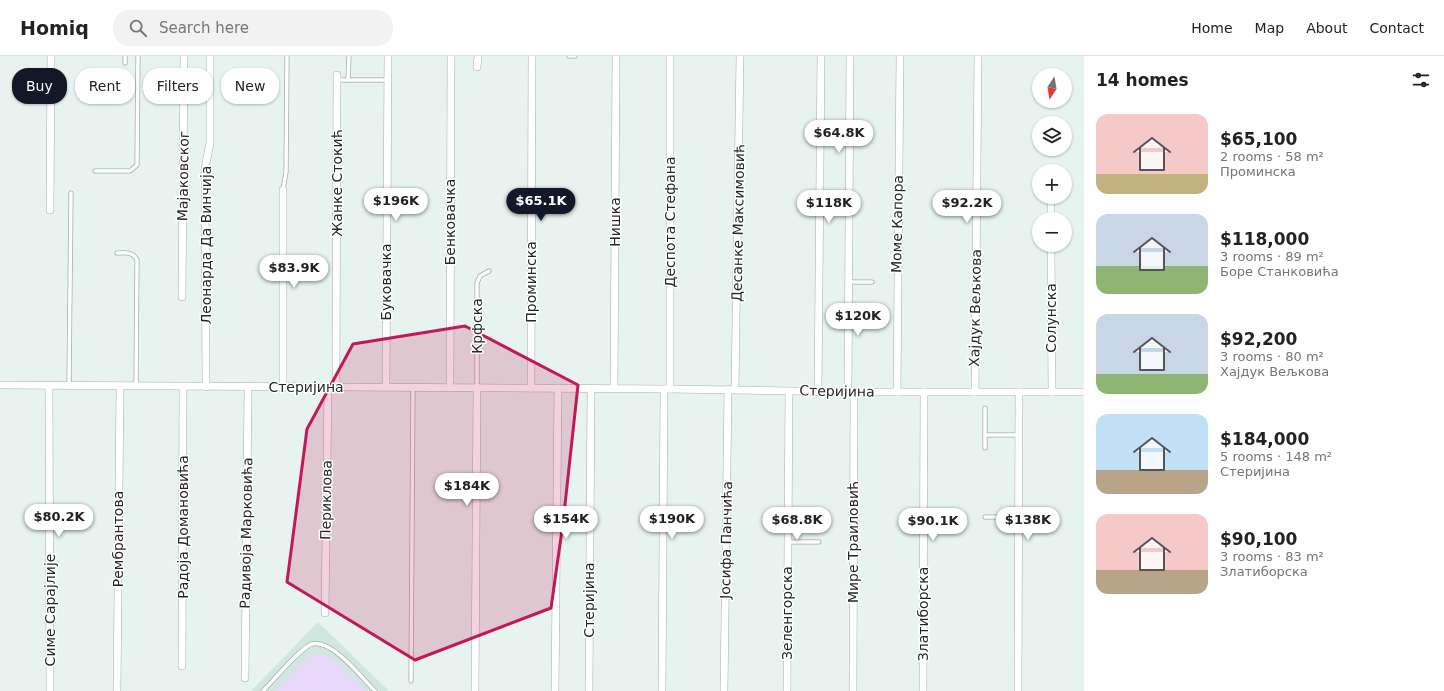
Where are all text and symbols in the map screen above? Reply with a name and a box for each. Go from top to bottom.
search box [113,10,393,46]
text: Homiq [20,17,89,39]
icon: search [127,17,149,39]
text: Search here [159,19,249,37]
text: Home [1191,20,1233,36]
text: Map [1255,20,1284,36]
text: About [1306,20,1348,36]
text: Contact [1370,20,1424,36]
chip: Buy [12,68,67,104]
chip: Rent [75,68,135,104]
chip: Filters [143,68,213,104]
chip: New [221,68,279,104]
north arrow [1032,68,1072,108]
map controls [1032,68,1072,252]
icon: filters [1410,69,1432,91]
text: 14 homes [1096,70,1189,90]
button: layers [1032,116,1072,156]
pin: $64.8K [806,120,872,154]
text: $64.8K [813,125,865,140]
street label: Жанке Стокић [329,129,345,237]
text: $65,100 [1220,129,1297,149]
icon: home [1128,130,1176,178]
street label: Мајаковског [174,131,192,221]
street label: Десанке Максимовић [729,144,747,302]
text: 2 rooms · 58 m² [1220,149,1324,164]
street label: Деспота Стефана [662,157,678,287]
button: + [1032,164,1072,204]
text: Проминска [1220,164,1296,179]
street label: Леонарда Да Винчија [198,166,214,324]
street label: Моме Капора [888,175,906,273]
street label: Бенковачка [442,179,458,265]
pin: $196K [368,188,424,222]
pin: $65.1K [508,188,574,222]
pin: $118K [801,190,857,224]
pin: $92.2K [934,190,1000,224]
text: $196K [373,193,419,208]
text: $65.1K [515,193,567,208]
text: $118K [806,195,852,210]
text: $92.2K [941,195,993,210]
street label: Нишка [607,197,623,247]
button: − [1032,212,1072,252]
text: $118,000 [1220,229,1309,249]
icon: home [1128,230,1176,278]
street label: Проминска [523,241,539,323]
street label: Буковачка [378,243,394,321]
street label: Хајдук Вељкова [966,249,984,367]
text: 3 rooms · 89 m² [1220,249,1324,264]
pin: $83.9K [261,255,327,289]
text: $83.9K [268,260,320,275]
text: Боре Станковића [1220,264,1339,279]
street label: Солунска [1043,283,1059,353]
street label: Крфска [469,298,485,354]
pin: $120K [830,303,886,337]
text: $120K [835,308,881,323]
text: $92,200 [1220,329,1297,349]
icon: home [1128,330,1176,378]
text: 3 rooms · 80 m² [1220,349,1324,364]
text: Хајдук Вељкова [1220,364,1329,379]
street label: Стеријина [268,379,344,395]
street label: Стеријина [799,382,875,400]
text: $184,000 [1220,429,1309,449]
icon: home [1128,430,1176,478]
text: 5 rooms · 148 m² [1220,449,1332,464]
street label: Радоја Домановића [175,455,191,599]
street label: Радивоја Марковића [237,457,255,609]
street label: Периклова [317,460,335,540]
text: Стеријина [1220,464,1290,479]
pin: $184K [439,473,495,507]
text: $184K [444,478,490,493]
street label: Јосифа Панчића [717,481,735,600]
street label: Мире Траиловић [845,481,861,603]
street label: Рембрантова [110,491,126,587]
pin: $80.2K [26,504,92,538]
pin: $154K [538,506,594,540]
pin: $190K [644,506,700,540]
pin: $68.8K [764,507,830,541]
pin: $138K [1000,507,1056,541]
pin: $90.1K [900,508,966,542]
text: $80.2K [33,509,85,524]
text: $154K [543,511,589,526]
text: $190K [649,511,695,526]
text: $68.8K [771,512,823,527]
text: $138K [1005,512,1051,527]
text: $90.1K [907,513,959,528]
text: $90,100 [1220,529,1297,549]
icon: home [1128,530,1176,578]
text: 3 rooms · 83 m² [1220,549,1324,564]
street label: Симе Сарајлије [42,554,58,666]
street label: Стеријина [581,562,597,638]
text: Златиборска [1220,564,1308,579]
street label: Зеленгорска [779,566,795,660]
street label: Златиборска [915,567,931,661]

